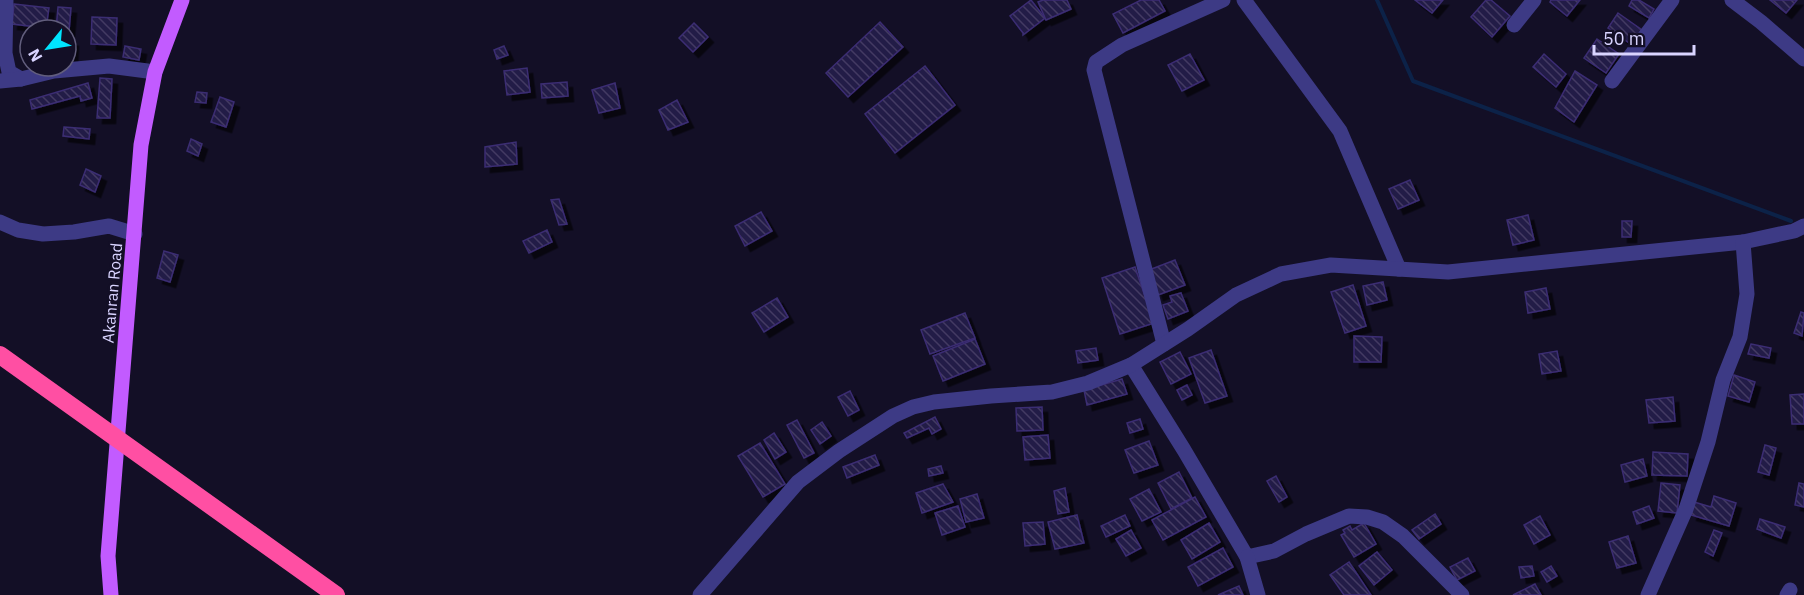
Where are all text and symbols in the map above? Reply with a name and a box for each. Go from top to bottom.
north arrow [18,18,78,78]
scale bar [1594,18,1694,56]
text: 50 m [1603,27,1645,50]
text: N [23,45,47,66]
street label: Akanran Road [98,242,126,344]

